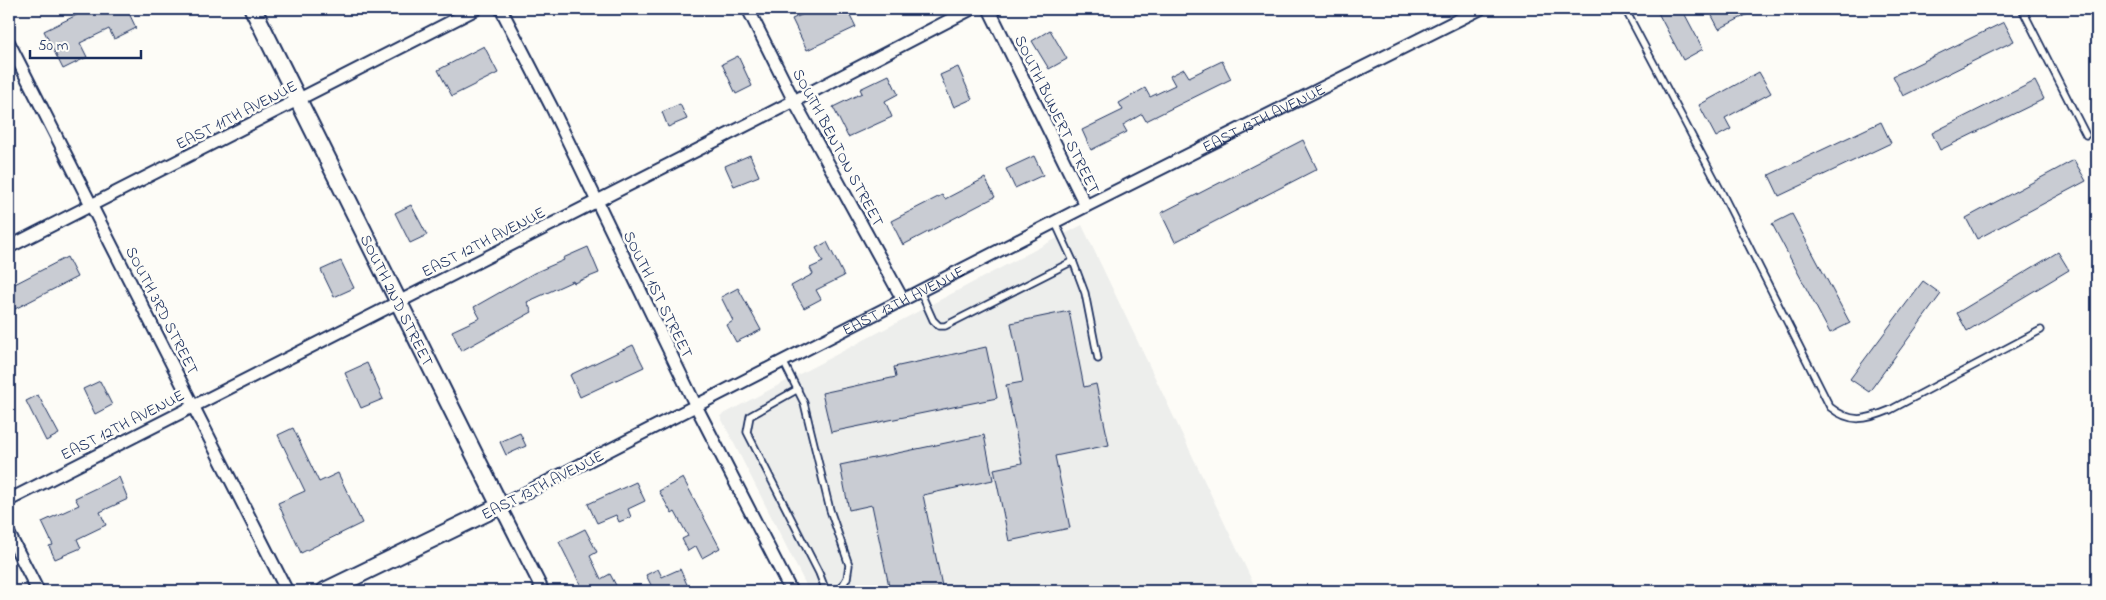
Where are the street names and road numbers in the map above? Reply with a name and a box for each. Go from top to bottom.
street label: SOUTH BUNERT STREET [1007,32,1105,198]
street label: SOUTH BENTON STREET [785,65,889,231]
street label: EAST 11TH AVENUE [172,75,302,157]
street label: EAST 13TH AVENUE [1199,78,1330,160]
street label: EAST 12TH AVENUE [418,201,550,284]
street label: SOUTH 1ST STREET [616,227,698,362]
street label: SOUTH 2ND STREET [353,231,439,371]
street label: SOUTH 3RD STREET [118,242,204,379]
street label: EAST 13TH AVENUE [838,260,969,343]
street label: EAST 12TH AVENUE [57,384,189,467]
street label: EAST 13TH AVENUE [477,444,608,527]

